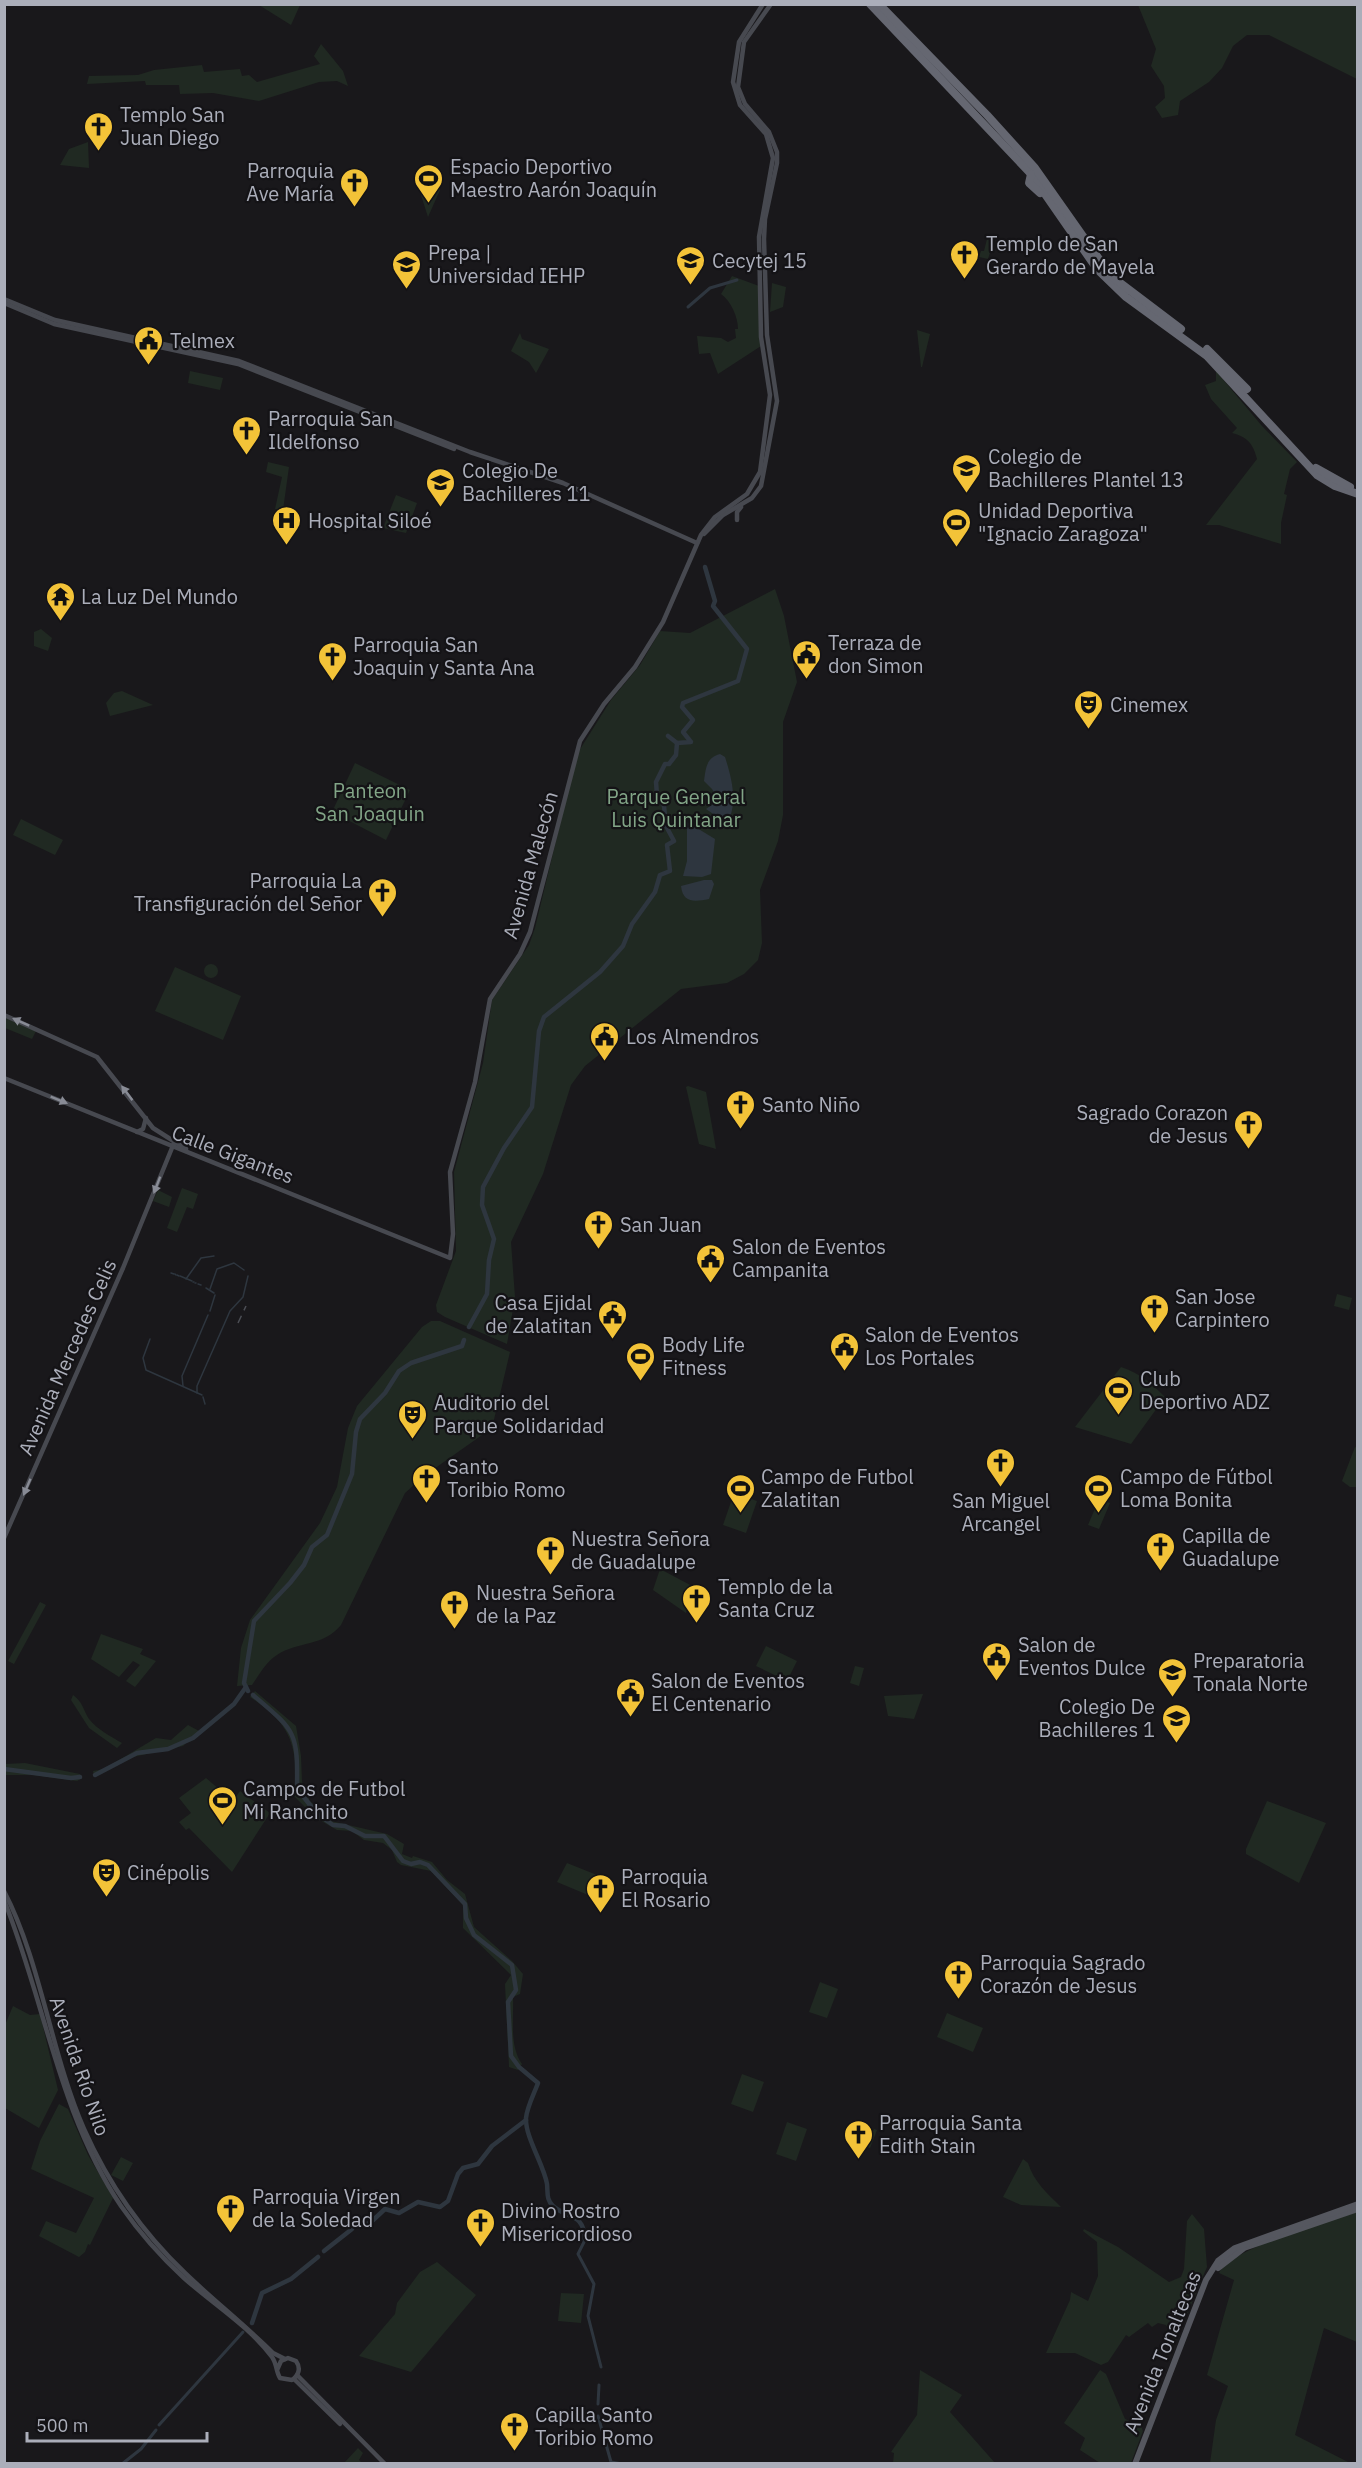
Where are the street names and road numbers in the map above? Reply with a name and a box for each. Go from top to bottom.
street label: Avenida Malecón [496,788,564,942]
street label: Calle Gigantes [168,1118,298,1190]
street label: Avenida Mercedes Celis [11,1254,123,1460]
street label: Avenida Río Nilo [43,1993,117,2139]
street label: Avenida Tonaltecas [1117,2266,1207,2438]

